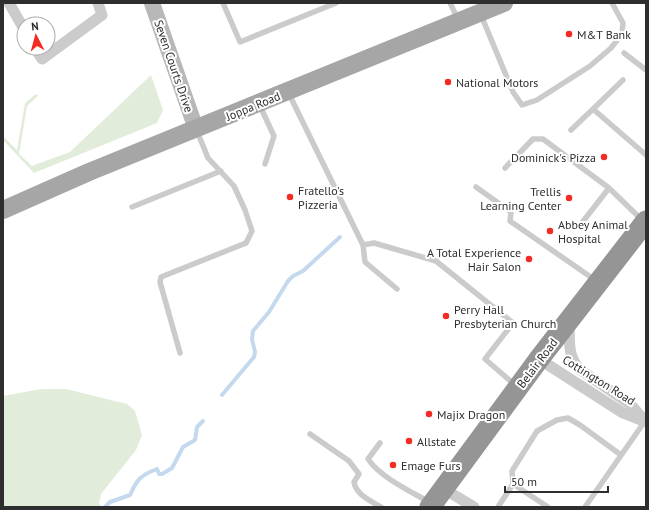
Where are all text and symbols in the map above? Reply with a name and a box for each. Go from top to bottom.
north arrow [16,16,56,56]
street label: Seven Courts Drive [151,18,197,114]
text: N [31,19,39,33]
place label: M&T Bank [577,27,631,42]
marker: M&T Bank [564,29,574,39]
place label: National Motors [456,75,538,90]
marker: National Motors [443,77,453,87]
street label: Joppa Road [223,88,282,124]
place label: Dominick's Pizza [511,150,596,165]
marker: Dominick's Pizza [599,152,609,162]
place label: Fratello's Pizzeria [298,183,344,212]
place label: Trellis Learning Center [480,184,561,213]
marker: Fratello's Pizzeria [285,192,295,202]
marker: Trellis Learning Center [564,193,574,203]
place label: Abbey Animal Hospital [558,217,628,246]
marker: Abbey Animal Hospital [545,226,555,236]
place label: A Total Experience Hair Salon [427,245,521,274]
marker: A Total Experience Hair Salon [524,254,534,264]
place label: Perry Hall Presbyterian Church [454,302,556,331]
marker: Perry Hall Presbyterian Church [441,311,451,321]
street label: Belair Road [513,335,561,391]
street label: Cottington Road [560,352,638,408]
place label: Majix Dragon [437,407,505,422]
marker: Majix Dragon [424,409,434,419]
place label: Allstate [417,434,456,449]
marker: Allstate [404,436,414,446]
place label: Emage Furs [401,458,461,473]
marker: Emage Furs [388,460,398,470]
scale bar [505,468,608,494]
text: 50 m [511,474,537,489]

